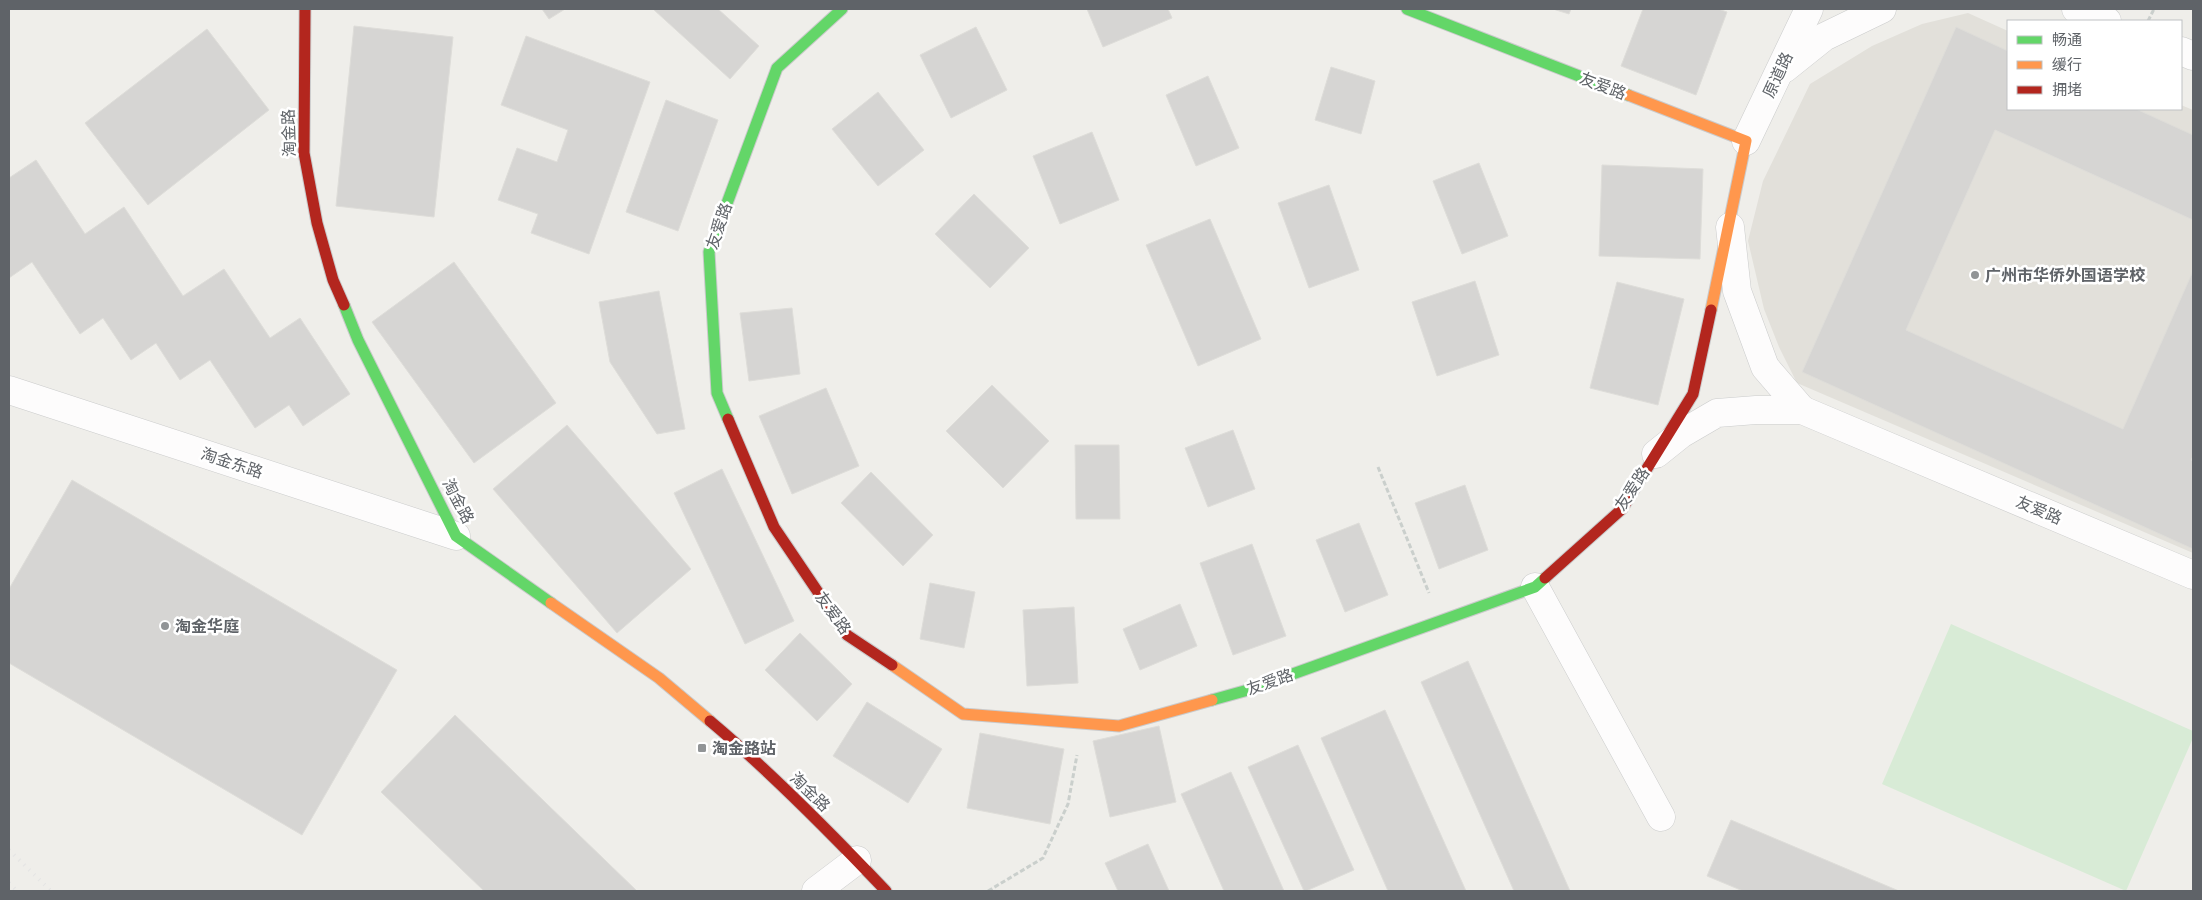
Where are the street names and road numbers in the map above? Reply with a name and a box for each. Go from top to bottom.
street label: 原道路 [1759,49,1797,101]
street label: 友爱路 [1577,69,1629,103]
street label: 淘金路 [279,109,299,157]
street label: 友爱路 [702,200,736,252]
street label: 淘金东路 [199,444,265,482]
street label: 友爱路 [1611,464,1653,514]
street label: 淘金路 [438,475,478,527]
street label: 友爱路 [2013,492,2065,528]
street label: 友爱路 [811,588,855,638]
street label: 友爱路 [1244,665,1296,699]
street label: 淘金路 [786,768,834,816]

